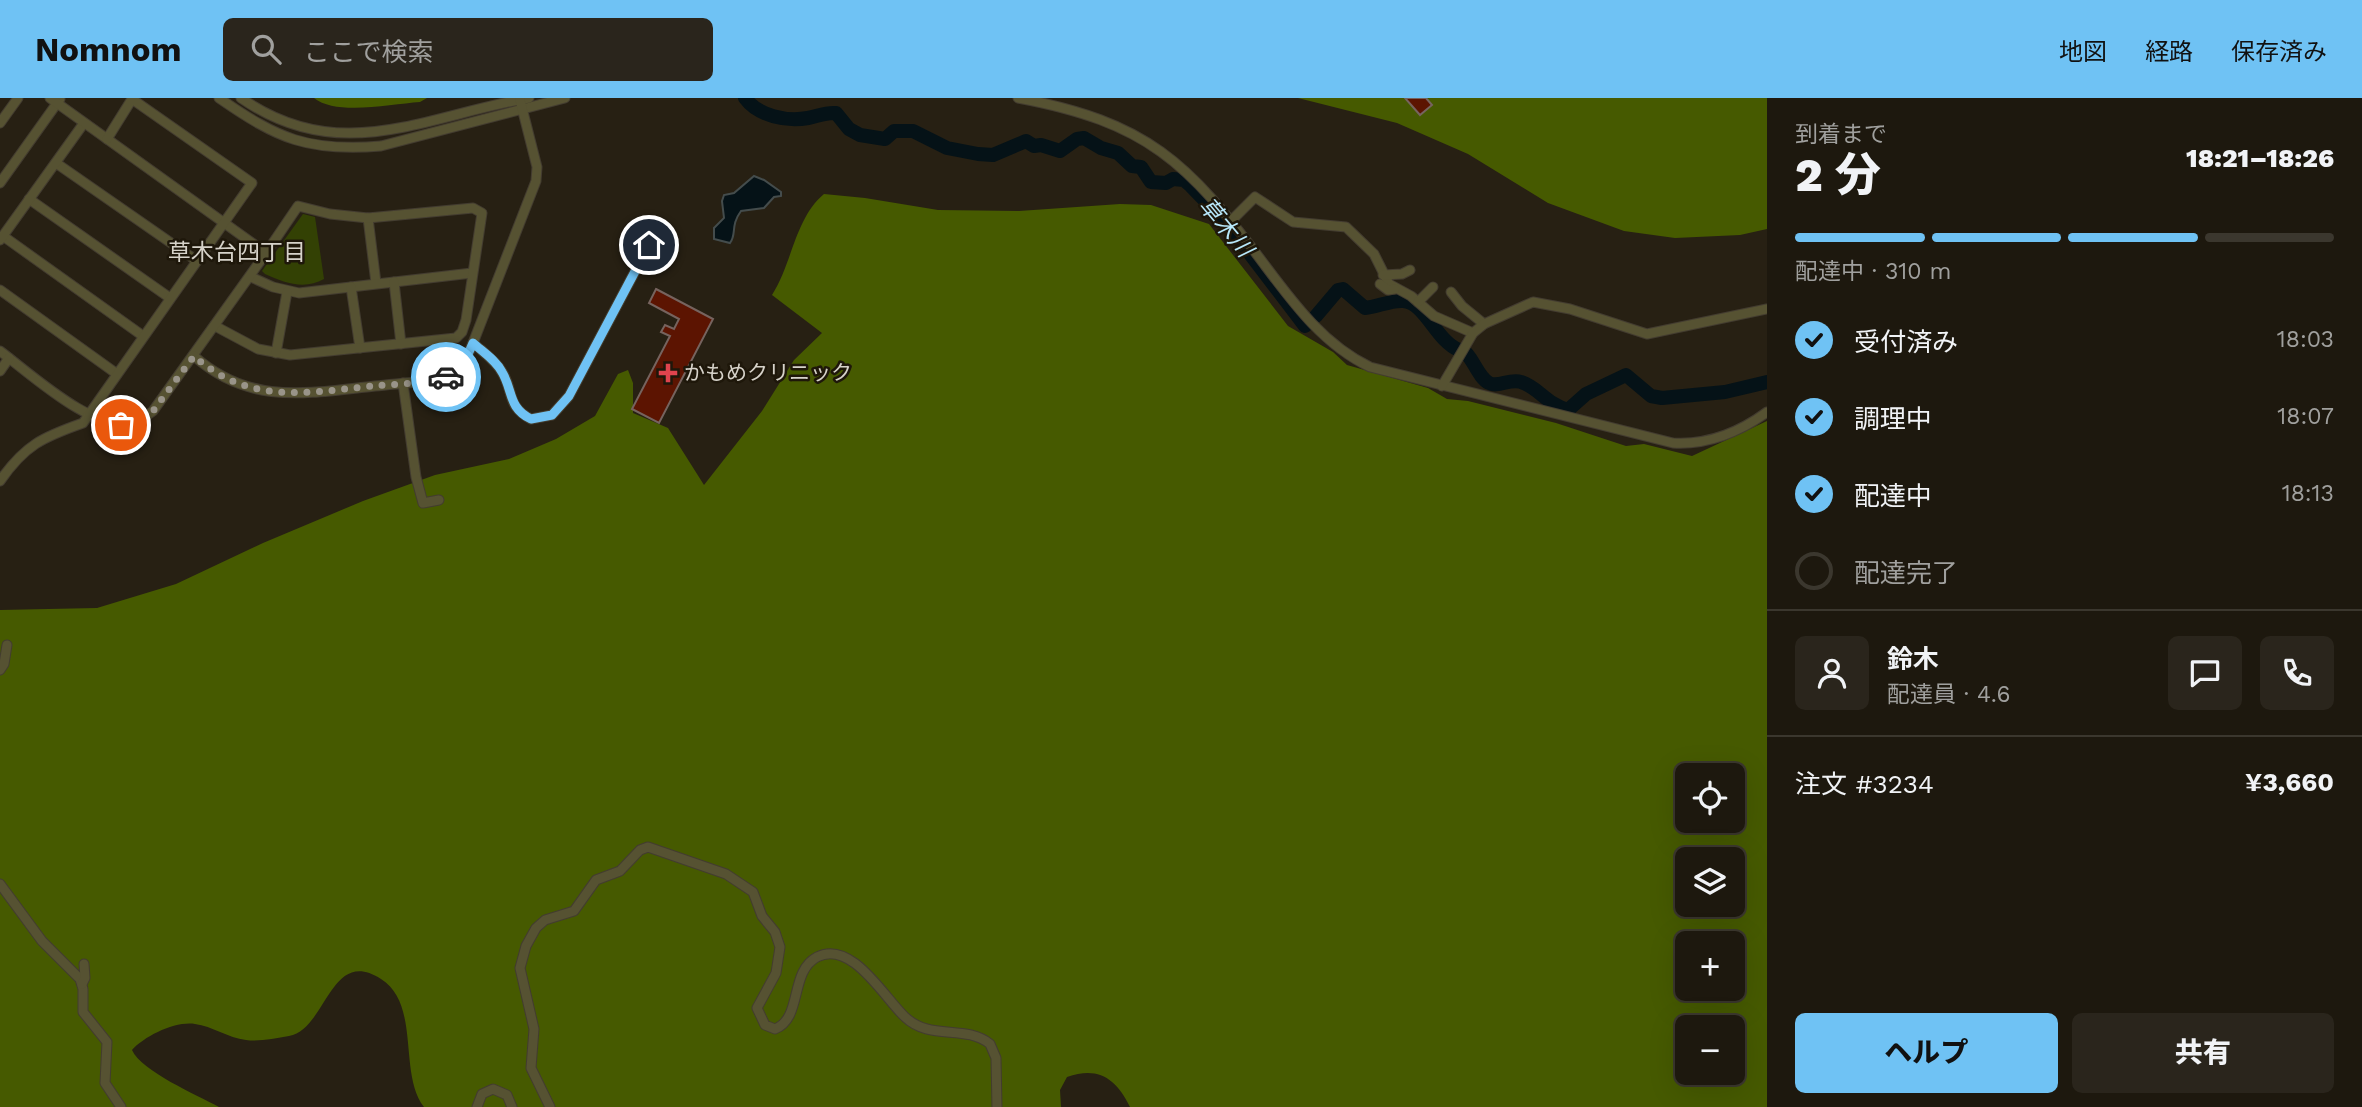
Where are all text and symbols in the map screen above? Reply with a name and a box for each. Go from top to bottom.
search box [223,18,713,81]
text: Nomnom [35,30,181,69]
icon: search [247,30,285,68]
text: ここで検索 [303,37,433,67]
text: 地図 [2059,38,2107,66]
text: 経路 [2145,38,2193,66]
text: 保存済み [2231,38,2327,66]
text: 到着まで [1795,121,1887,148]
text: 18:21–18:26 [2186,143,2334,173]
text: 2 分 [1795,148,1881,202]
water label: 草木川 [1193,192,1260,265]
pin [619,215,679,275]
icon: home [630,226,668,264]
district label: 草木台四丁目 [168,239,306,266]
text: 配達中 · 310 m [1795,258,1951,285]
icon: check [1795,321,1833,359]
text: 18:03 [2277,326,2334,353]
text: 受付済み [1854,327,1958,357]
courier [411,342,481,412]
icon: car [427,358,465,396]
place label: かもめクリニック [684,360,852,385]
marker: かもめクリニック [658,363,678,383]
pin [91,395,151,455]
icon: check [1795,398,1833,436]
text: 18:07 [2277,403,2334,430]
text: 調理中 [1854,404,1932,434]
icon: bag [102,406,140,444]
icon: check [1795,475,1833,513]
text: 18:13 [2282,480,2334,507]
text: 配達中 [1854,481,1932,511]
text: 配達完了 [1854,558,1958,588]
button: person [1795,636,1869,710]
button: chat [2168,636,2242,710]
button: phone [2260,636,2334,710]
text: 鈴木 [1887,644,1939,674]
text: 配達員 · 4.6 [1887,681,2010,708]
map controls [1675,763,1745,1085]
button: locate [1675,763,1745,833]
text: ¥3,660 [2245,767,2334,797]
text: 注文 #3234 [1795,769,1934,799]
button: layers [1675,847,1745,917]
button: + [1675,931,1745,1001]
button: ヘルプ [1795,1013,2058,1093]
button: 共有 [2072,1013,2334,1093]
button: − [1675,1015,1745,1085]

